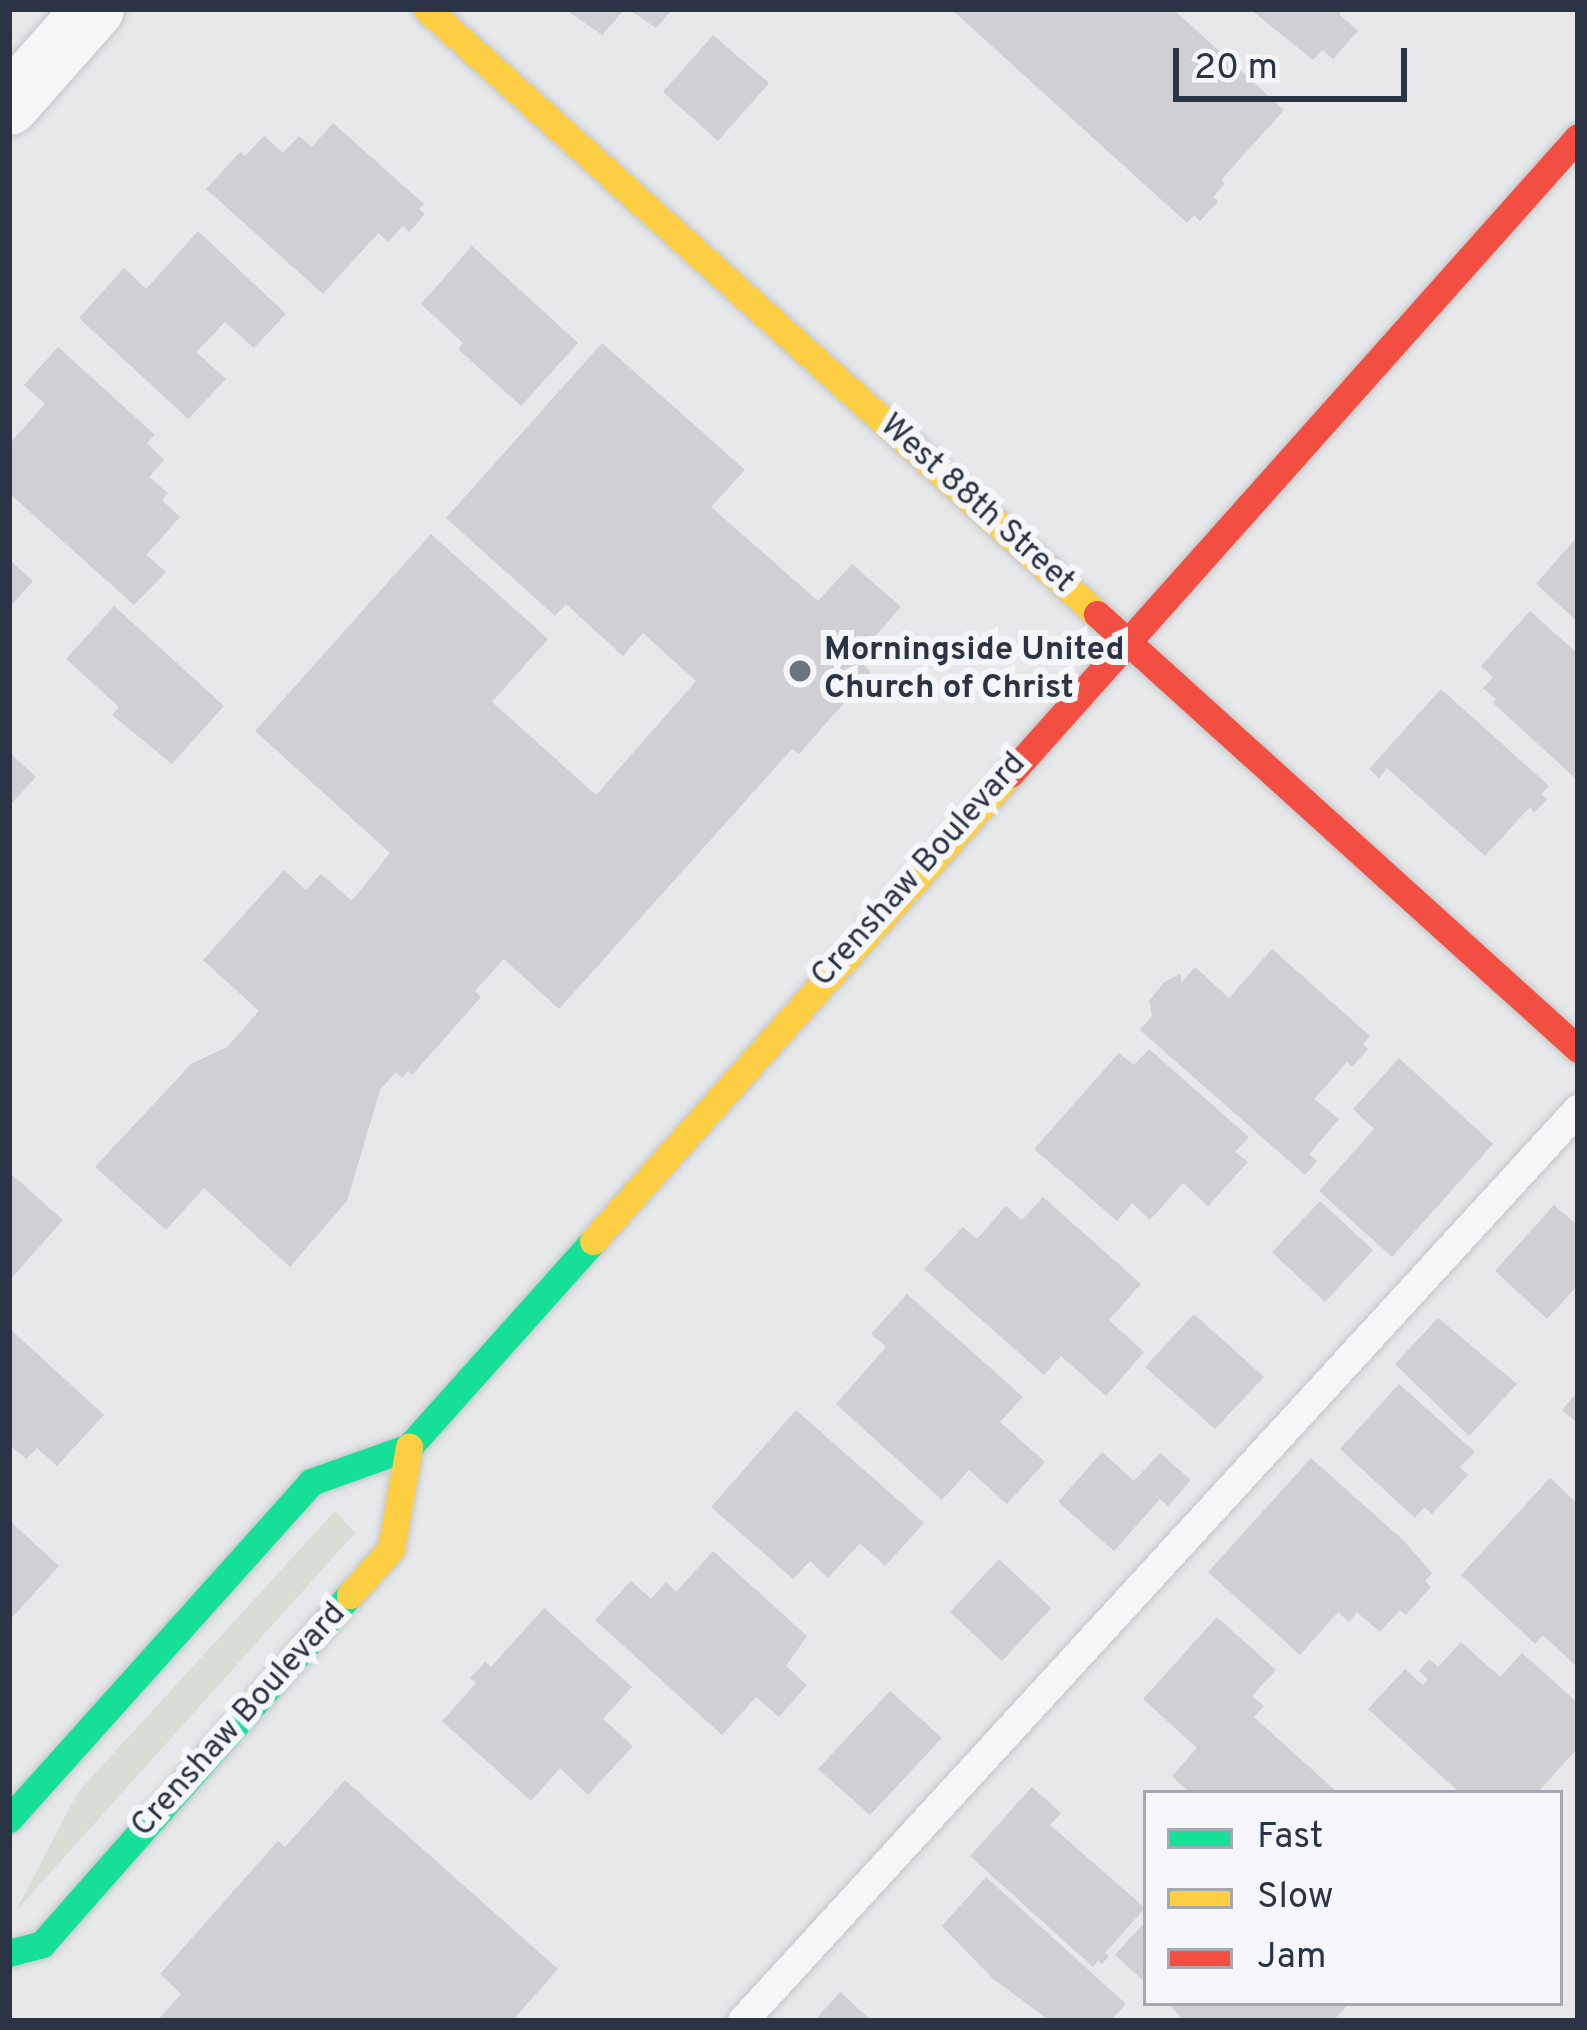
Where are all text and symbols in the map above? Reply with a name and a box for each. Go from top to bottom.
scale bar [1179,24,1413,98]
text: 20 m [1194,46,1278,92]
street label: West 88th Street [870,407,1082,603]
place label: Morningside United Church of Christ [824,632,1124,710]
marker: Morningside United Church of Christ [787,658,813,684]
street label: Crenshaw Boulevard [804,746,1036,996]
street label: Crenshaw Boulevard [124,1596,356,1846]
legend [1143,1790,1563,2006]
text: Fast [1257,1815,1323,1861]
text: Slow [1257,1875,1333,1921]
text: Jam [1257,1935,1327,1981]

